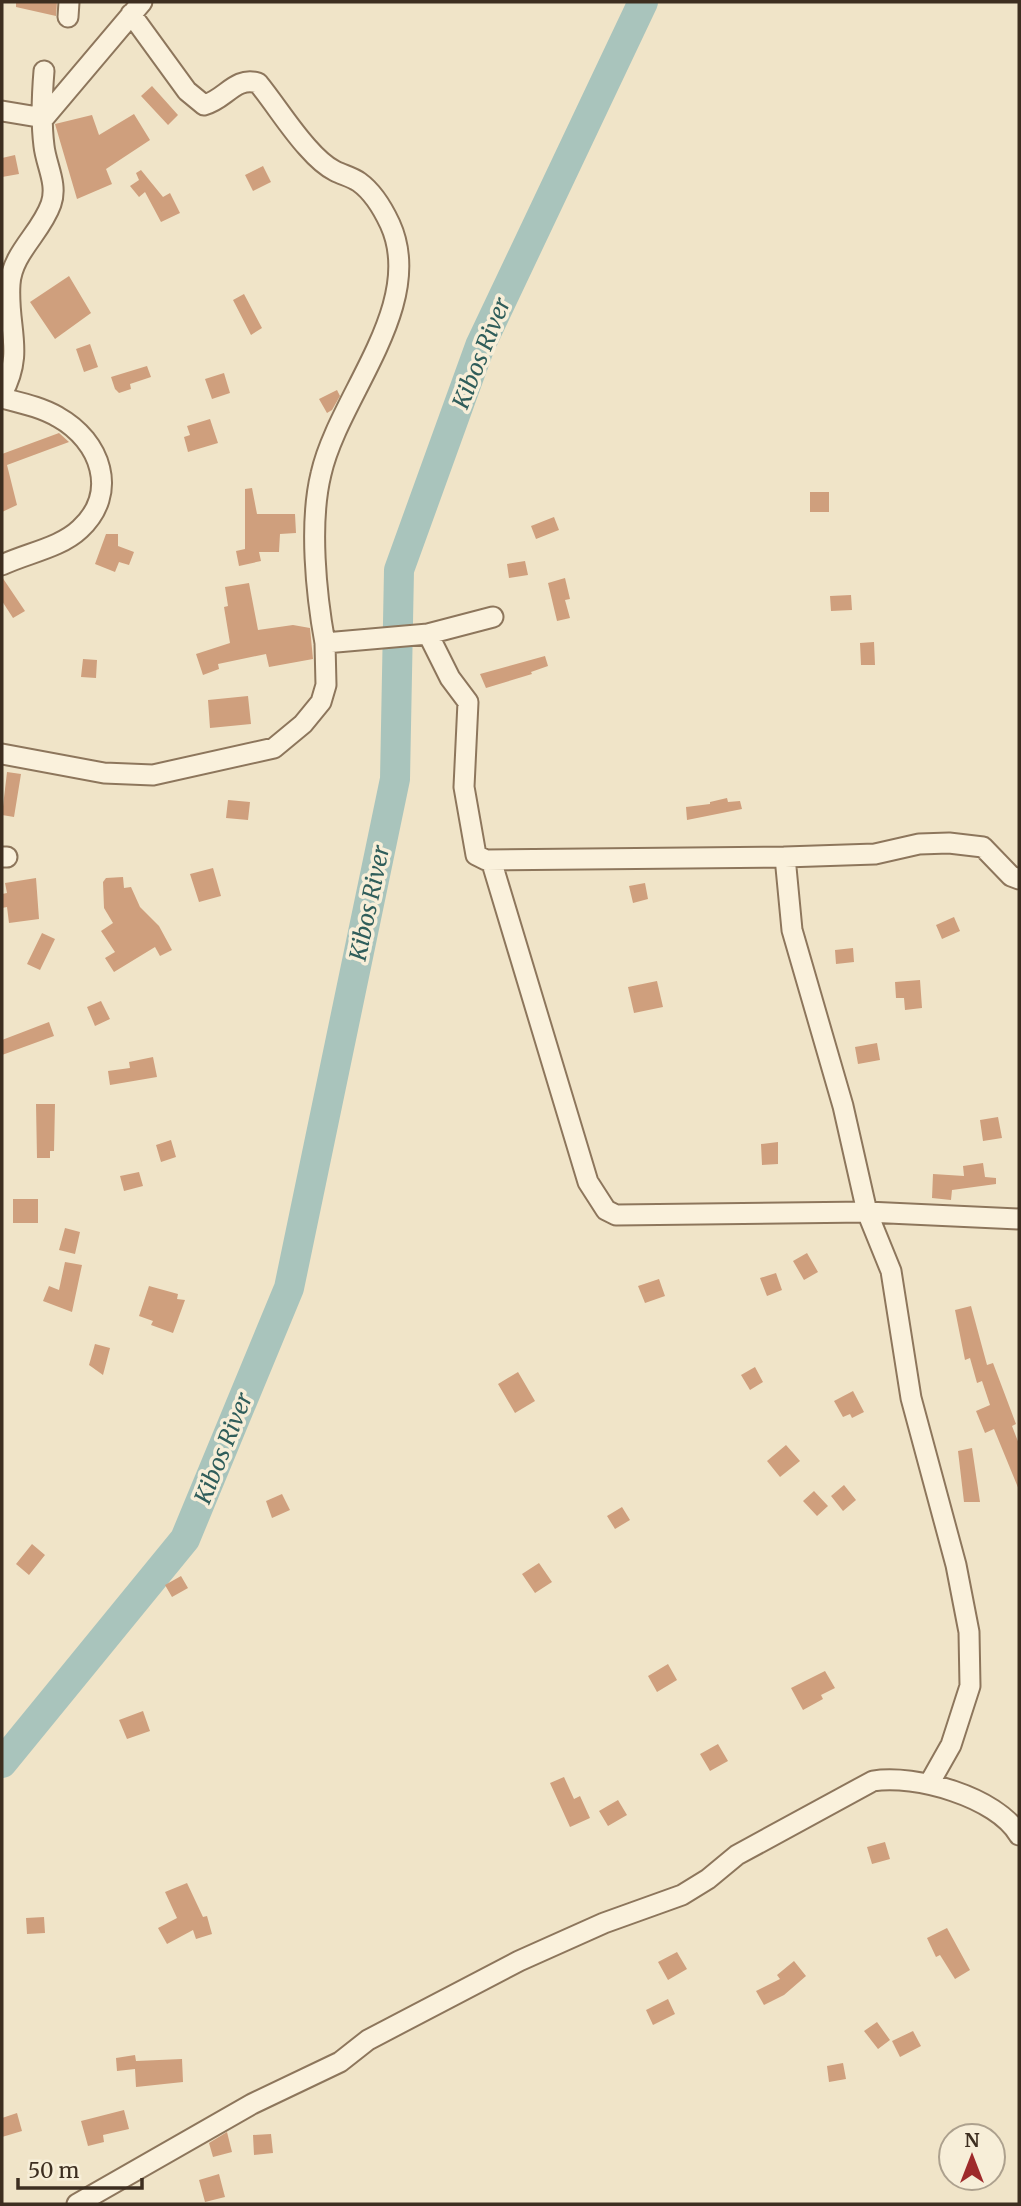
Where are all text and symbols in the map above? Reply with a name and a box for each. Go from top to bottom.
water label: Kibos River [445,293,517,414]
water label: Kibos River [342,842,396,964]
water label: Kibos River [187,1388,259,1509]
north arrow [937,2122,1007,2192]
text: N [964,2128,980,2152]
scale bar [18,2146,142,2190]
text: 50 m [28,2157,79,2184]

